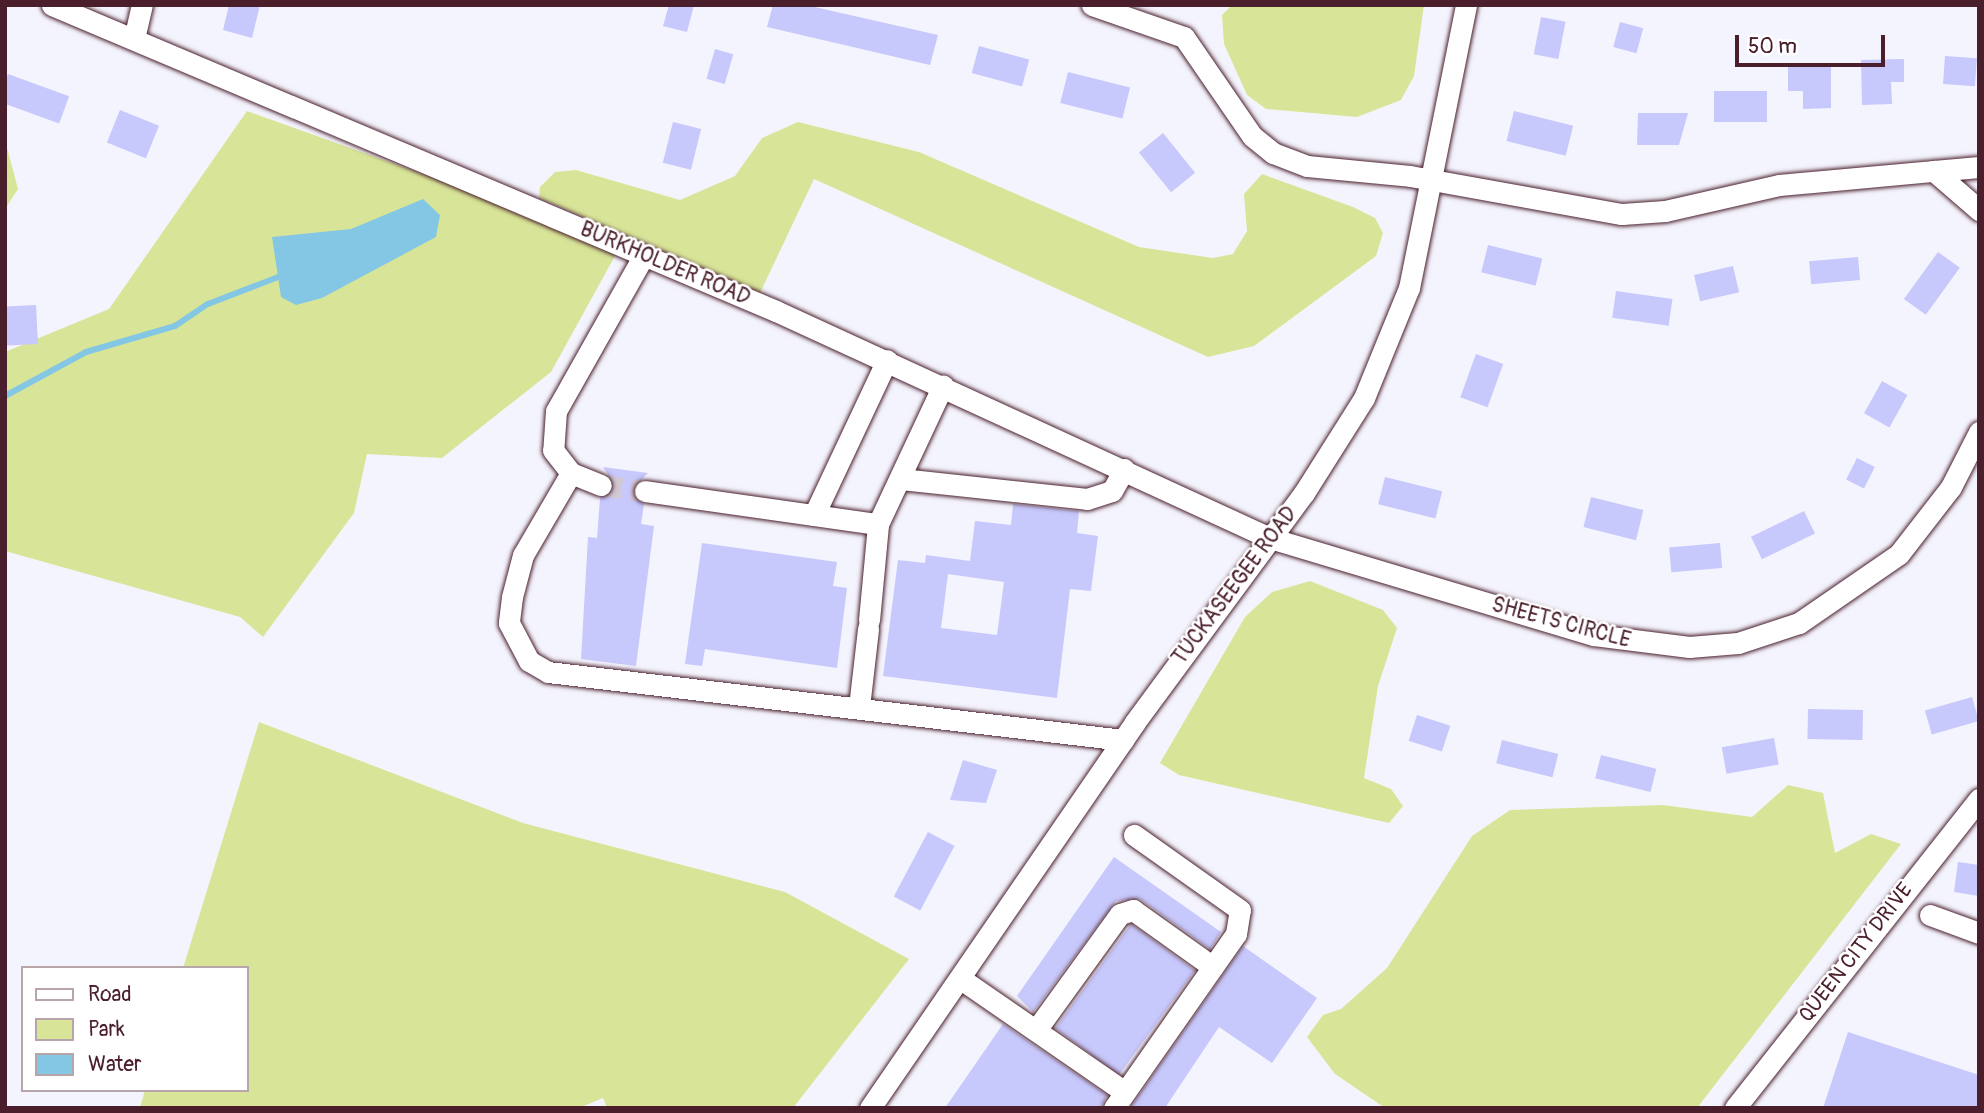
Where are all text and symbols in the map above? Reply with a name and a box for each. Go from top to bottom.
scale bar [1739,21,1890,65]
text: 50 m [1748,33,1797,60]
street label: BURKHOLDER ROAD [576,217,754,311]
street label: TUCKASEEGEE ROAD [1167,502,1303,670]
street label: SHEETS CIRCLE [1489,592,1633,654]
street label: QUEEN CITY DRIVE [1794,878,1918,1028]
legend [21,966,248,1092]
text: Road [88,981,132,1008]
text: Park [88,1016,125,1043]
text: Water [88,1051,141,1078]

